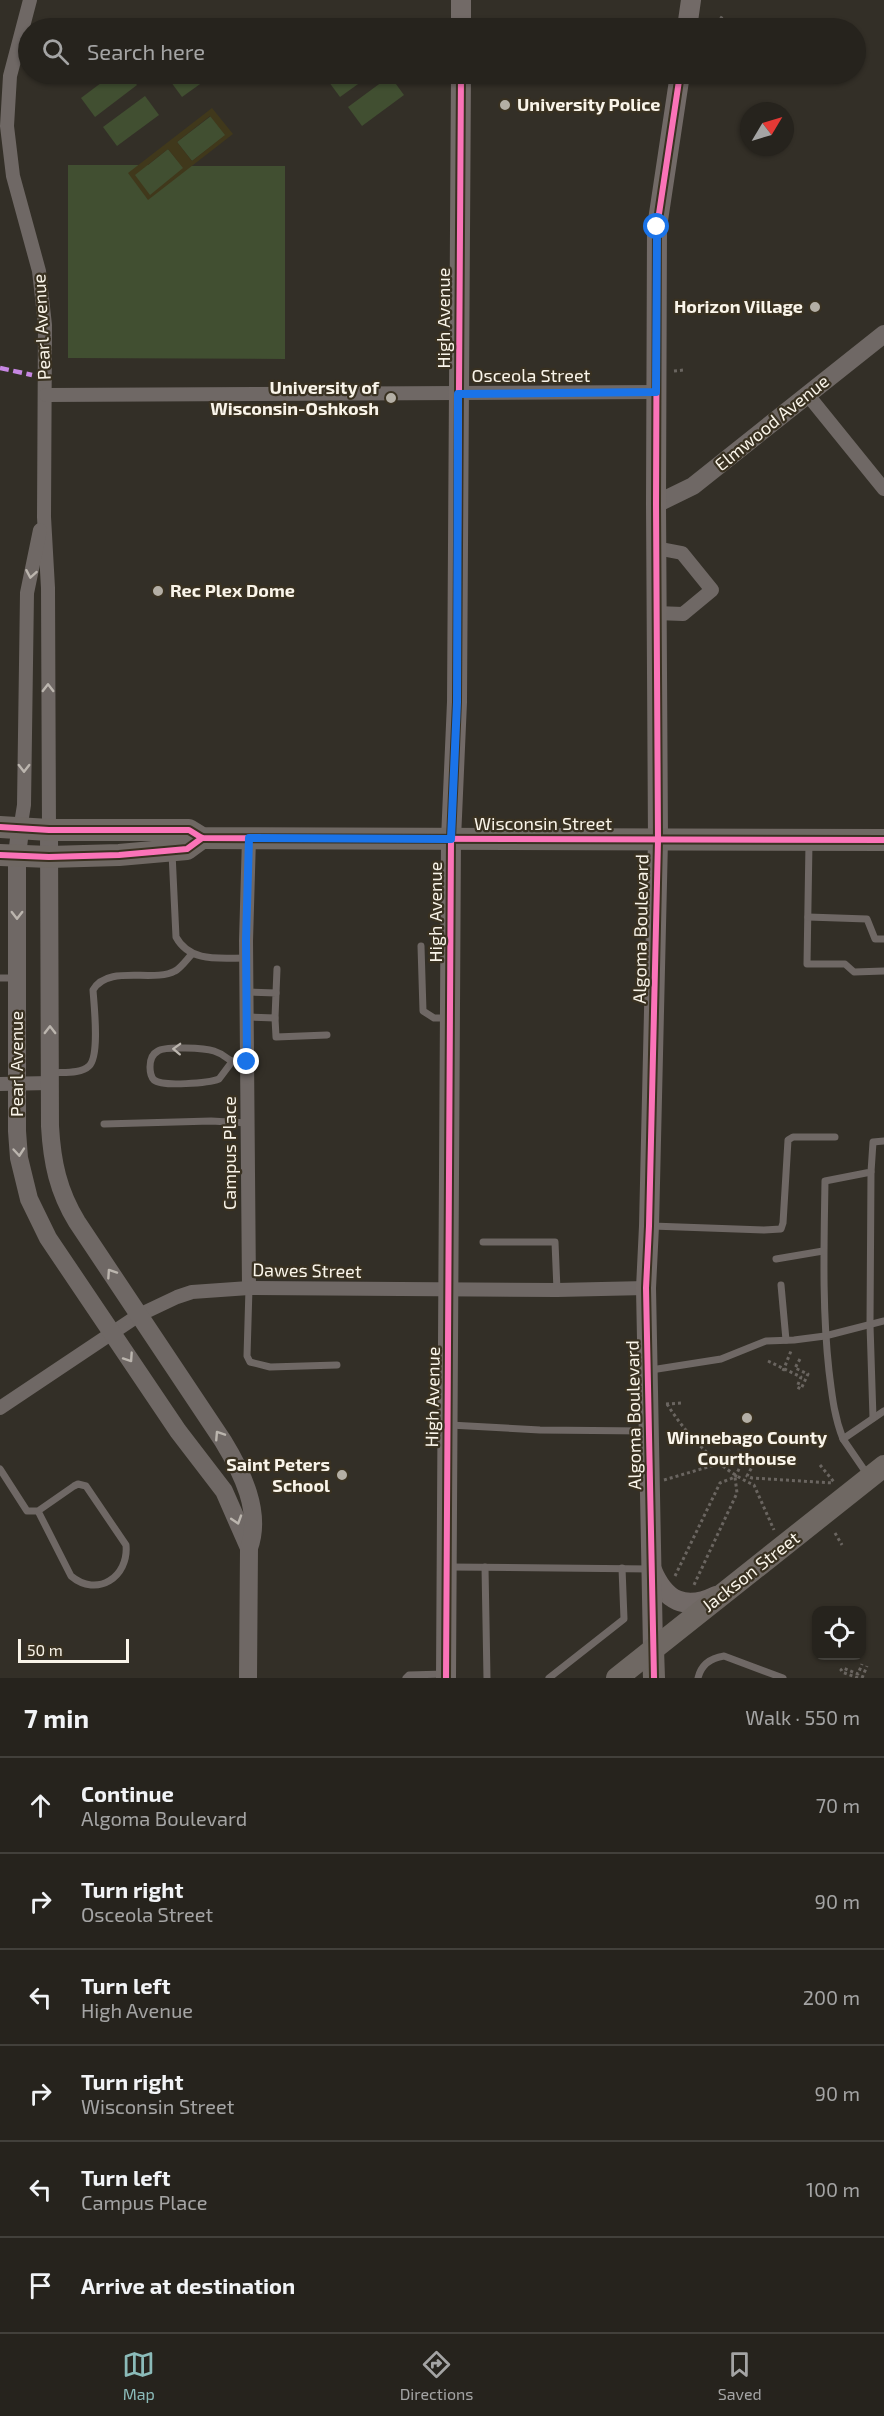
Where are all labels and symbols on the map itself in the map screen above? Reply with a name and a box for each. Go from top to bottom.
place label: University Police [517,93,660,115]
marker: University Police [498,98,512,112]
north arrow [740,102,794,156]
route start [643,213,669,239]
street label: High Avenue [432,268,454,368]
street label: Pearl Avenue [27,274,55,381]
place label: Horizon Village [674,295,803,317]
marker: Horizon Village [808,300,822,314]
street label: Osceola Street [472,364,591,386]
street label: Elmwood Avenue [710,369,833,475]
place label: University of Wisconsin-Oshkosh [210,376,380,419]
marker: University of Wisconsin-Oshkosh [384,391,398,405]
one-way arrow [25,568,38,578]
place label: Rec Plex Dome [170,579,295,601]
marker: Rec Plex Dome [151,584,165,598]
one-way arrow [42,683,54,692]
one-way arrow [18,764,30,773]
street label: Wisconsin Street [474,812,612,834]
street label: Algoma Boulevard [628,854,652,1004]
street label: High Avenue [424,862,446,962]
one-way arrow [11,910,23,919]
street label: Pearl Avenue [5,1011,27,1117]
one-way arrow [44,1026,56,1035]
one-way arrow [172,1043,181,1055]
route end [233,1048,259,1074]
street label: Campus Place [218,1096,240,1210]
one-way arrow [12,1147,25,1156]
street label: Dawes Street [252,1258,362,1282]
one-way arrow [107,1269,118,1280]
street label: Algoma Boulevard [621,1340,645,1490]
street label: High Avenue [420,1346,444,1448]
one-way arrow [122,1352,133,1363]
marker: Winnebago County Courthouse [740,1411,754,1425]
place label: Winnebago County Courthouse [667,1426,828,1469]
one-way arrow [215,1431,226,1442]
place label: Saint Peters School [226,1453,330,1496]
marker: Saint Peters School [335,1468,349,1482]
one-way arrow [230,1514,242,1525]
street label: Jackson Street [697,1526,804,1616]
scale bar [18,1636,129,1664]

